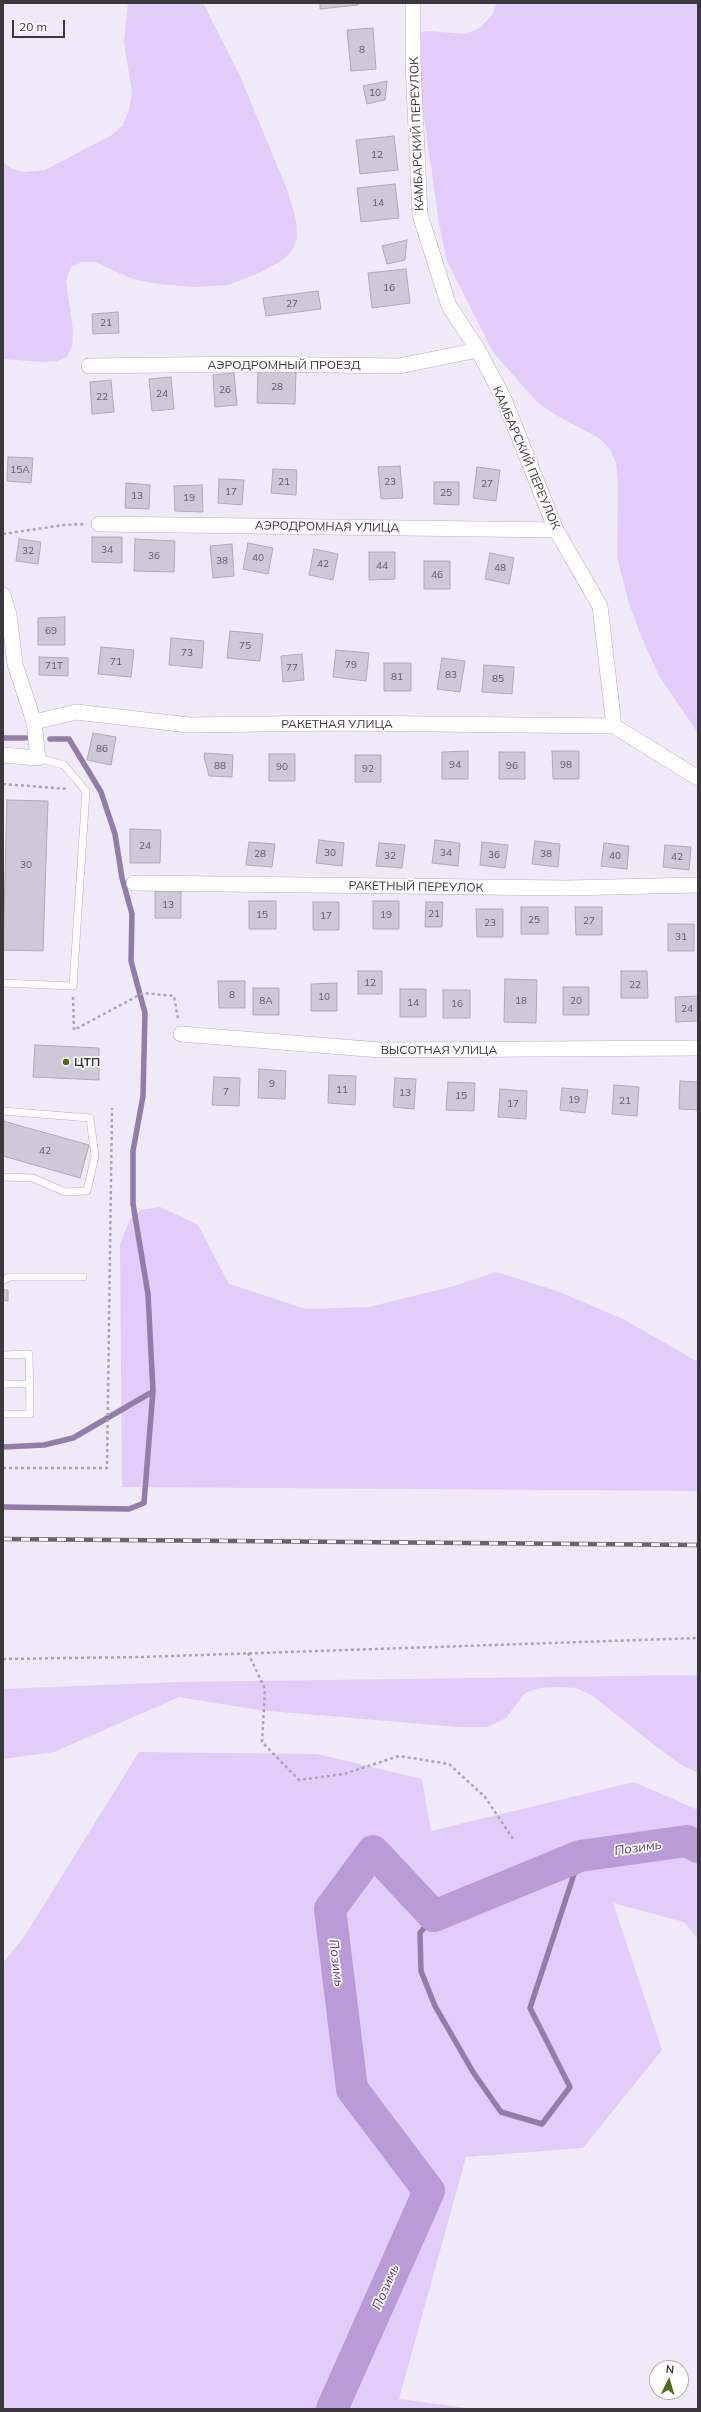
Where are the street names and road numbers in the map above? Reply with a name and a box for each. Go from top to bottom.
street label: КАМБАРСКИЙ ПЕРЕУЛОК [407,57,427,211]
street label: АЭРОДРОМНЫЙ ПРОЕЗД [207,358,361,372]
street label: КАМБАРСКИЙ ПЕРЕУЛОК [489,384,563,532]
street label: АЭРОДРОМНАЯ УЛИЦА [255,519,399,535]
street label: РАКЕТНАЯ УЛИЦА [281,717,393,731]
street label: РАКЕТНЫЙ ПЕРЕУЛОК [348,879,484,895]
street label: ВЫСОТНАЯ УЛИЦА [381,1043,497,1057]

